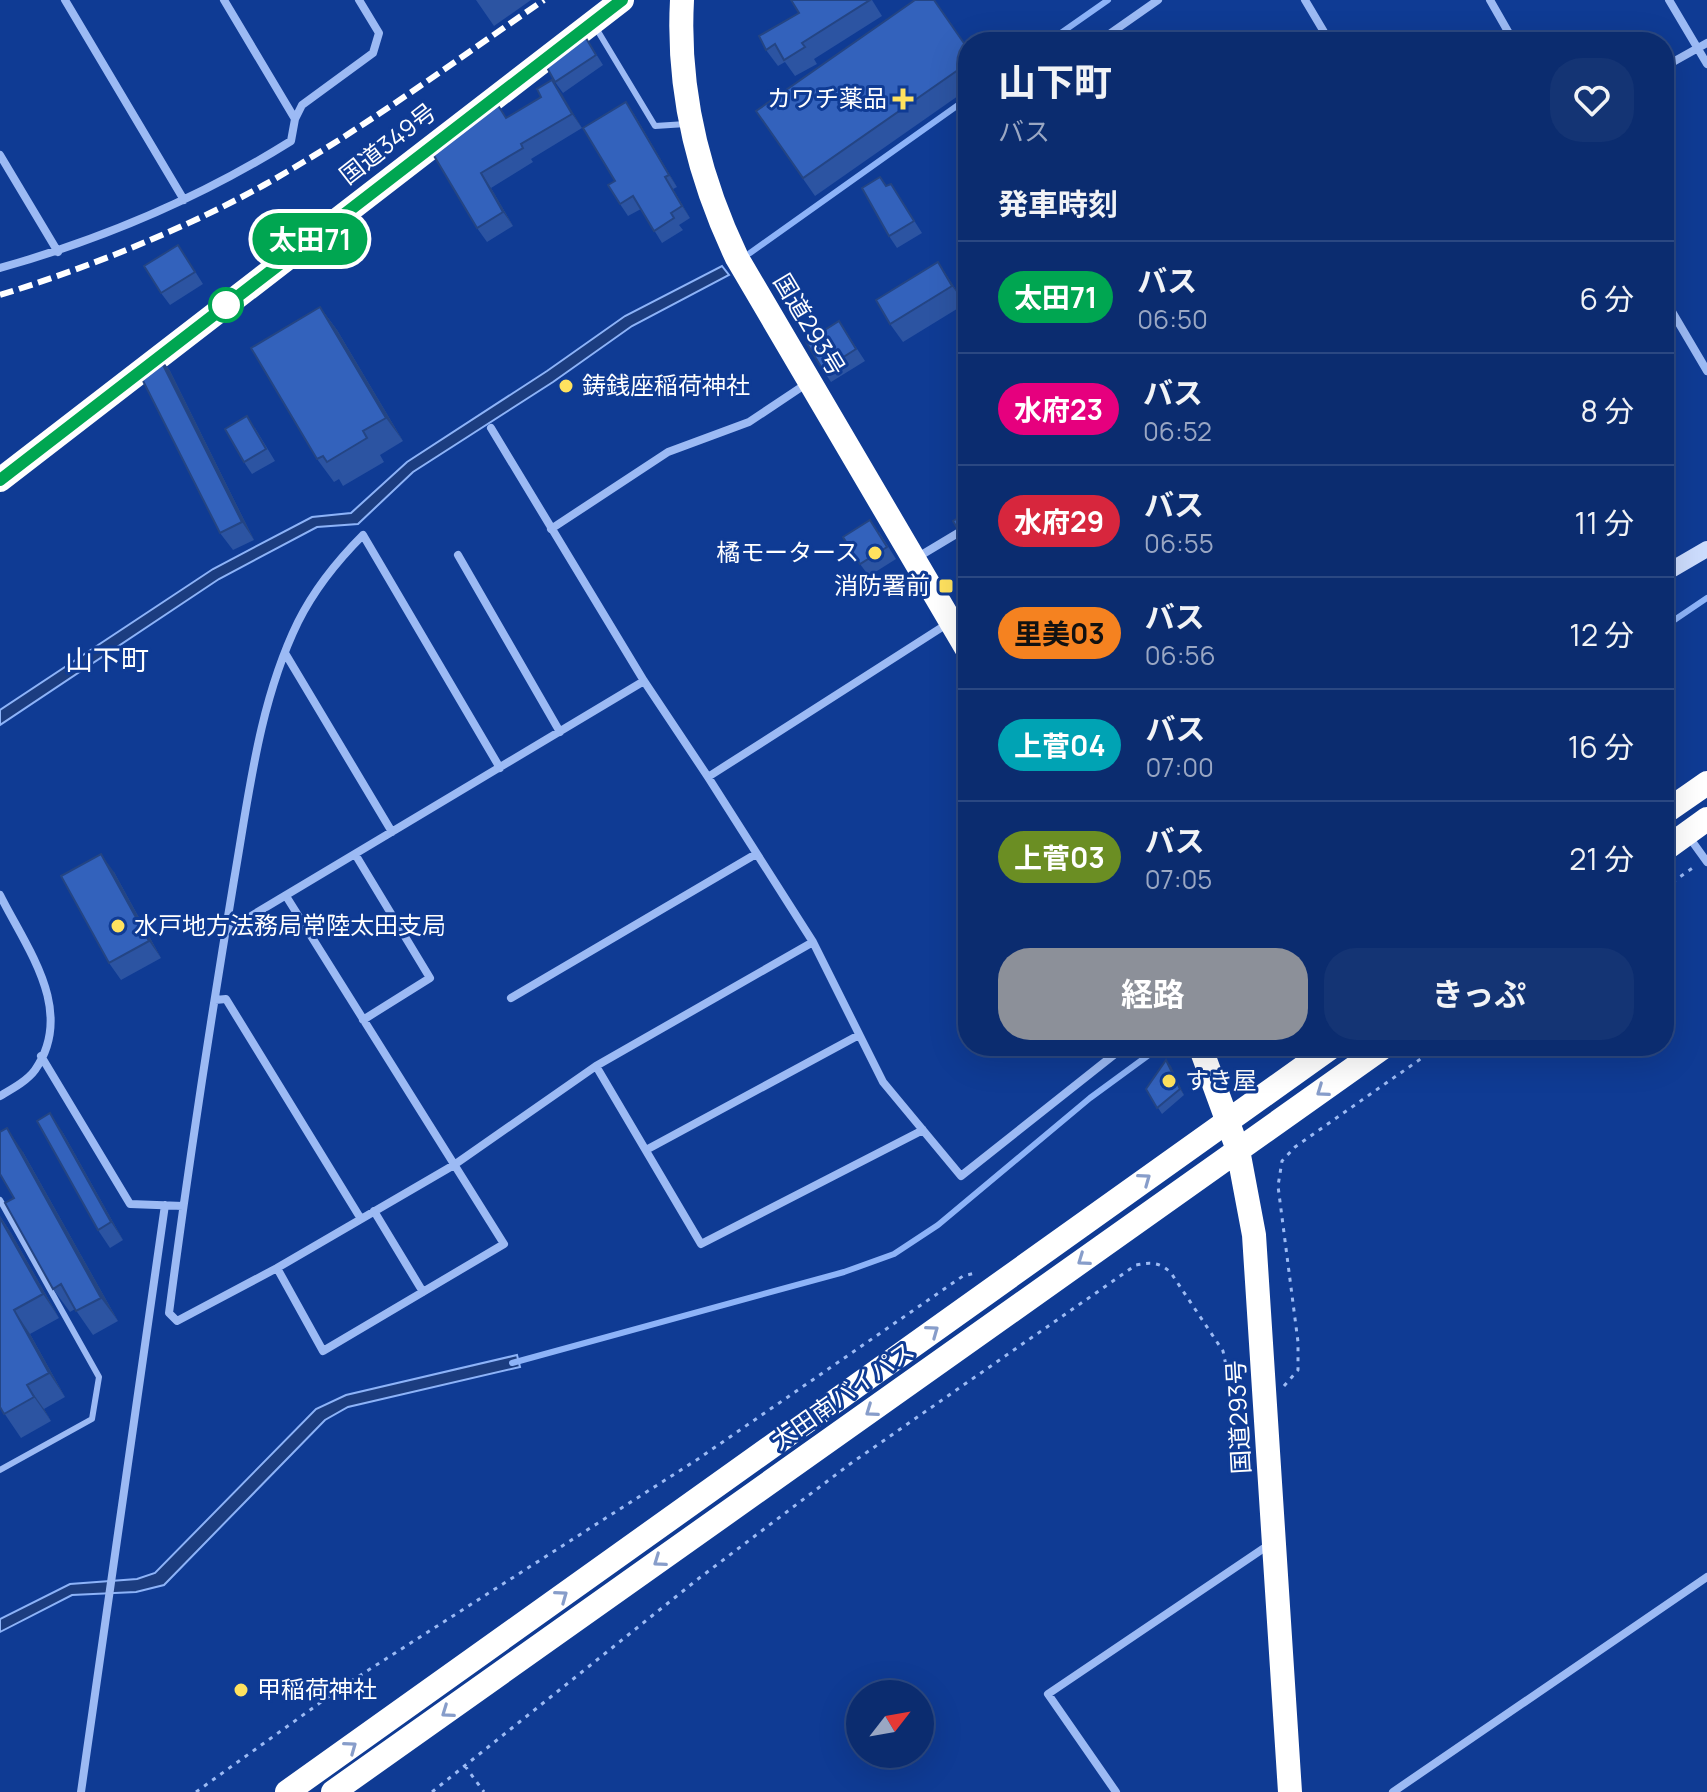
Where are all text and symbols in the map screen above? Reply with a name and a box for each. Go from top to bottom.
text: 山下町 [998,55,1112,107]
button: heart [1550,58,1634,142]
place label: カワチ薬品 [767,81,887,114]
marker: カワチ薬品 [894,90,912,108]
street label: 国道349号 [332,95,442,191]
text: バス [998,113,1050,149]
text: 発車時刻 [998,183,1118,224]
line badge: 太田71 [254,213,366,265]
text: 太田71 [268,220,352,258]
text: バス [1137,260,1197,301]
street label: 国道293号 [767,267,854,382]
text: 太田71 [1014,278,1097,316]
text: 6 分 [1579,278,1634,319]
unlabelled marker [209,288,243,322]
text: 06:50 [1137,301,1208,337]
place label: 鋳銭座稲荷神社 [582,368,750,401]
text: バス [1143,372,1203,413]
marker: 鋳銭座稲荷神社 [557,377,575,395]
text: 水府23 [1014,390,1103,428]
text: 8 分 [1581,390,1634,431]
text: 06:52 [1143,413,1212,449]
text: バス [1144,484,1204,525]
text: 水府29 [1014,502,1104,540]
text: 11 分 [1575,502,1634,543]
text: 06:55 [1144,525,1214,561]
place label: 橘モータース [716,535,859,568]
marker: 橘モータース [866,544,884,562]
place label: 消防署前 [834,568,930,601]
marker: 消防署前 [937,577,955,595]
text: バス [1145,596,1205,637]
text: 里美03 [1014,614,1105,652]
text: 12 分 [1569,614,1634,655]
text: 06:56 [1145,637,1216,673]
district label: 山下町 [65,640,149,678]
text: バス [1145,708,1205,749]
text: 上菅04 [1014,726,1105,764]
text: 16 分 [1568,726,1634,767]
text: 07:00 [1145,749,1214,785]
text: バス [1145,820,1205,861]
text: 上菅03 [1014,838,1105,876]
text: 21 分 [1569,838,1634,879]
text: 07:05 [1145,861,1212,897]
place label: 水戸地方法務局常陸太田支局 [134,908,446,941]
marker: 水戸地方法務局常陸太田支局 [109,917,127,935]
button: 経路 [998,948,1308,1040]
button: きっぷ [1324,948,1634,1040]
place label: すき屋 [1185,1063,1257,1096]
marker: すき屋 [1160,1072,1178,1090]
one-way arrow [1316,1081,1330,1096]
one-way arrow [1136,1175,1150,1189]
one-way arrow [1077,1250,1091,1265]
one-way arrow [925,1326,939,1340]
street label: 太田南バイパス [764,1333,920,1456]
street label: 国道293号 [1218,1359,1257,1475]
one-way arrow [865,1401,879,1416]
one-way arrow [653,1551,667,1566]
one-way arrow [554,1591,568,1605]
place label: 甲稲荷神社 [257,1672,377,1705]
north arrow [846,1680,934,1768]
map controls [846,1680,934,1768]
marker: 甲稲荷神社 [232,1681,250,1699]
one-way arrow [441,1702,455,1717]
one-way arrow [342,1742,356,1757]

